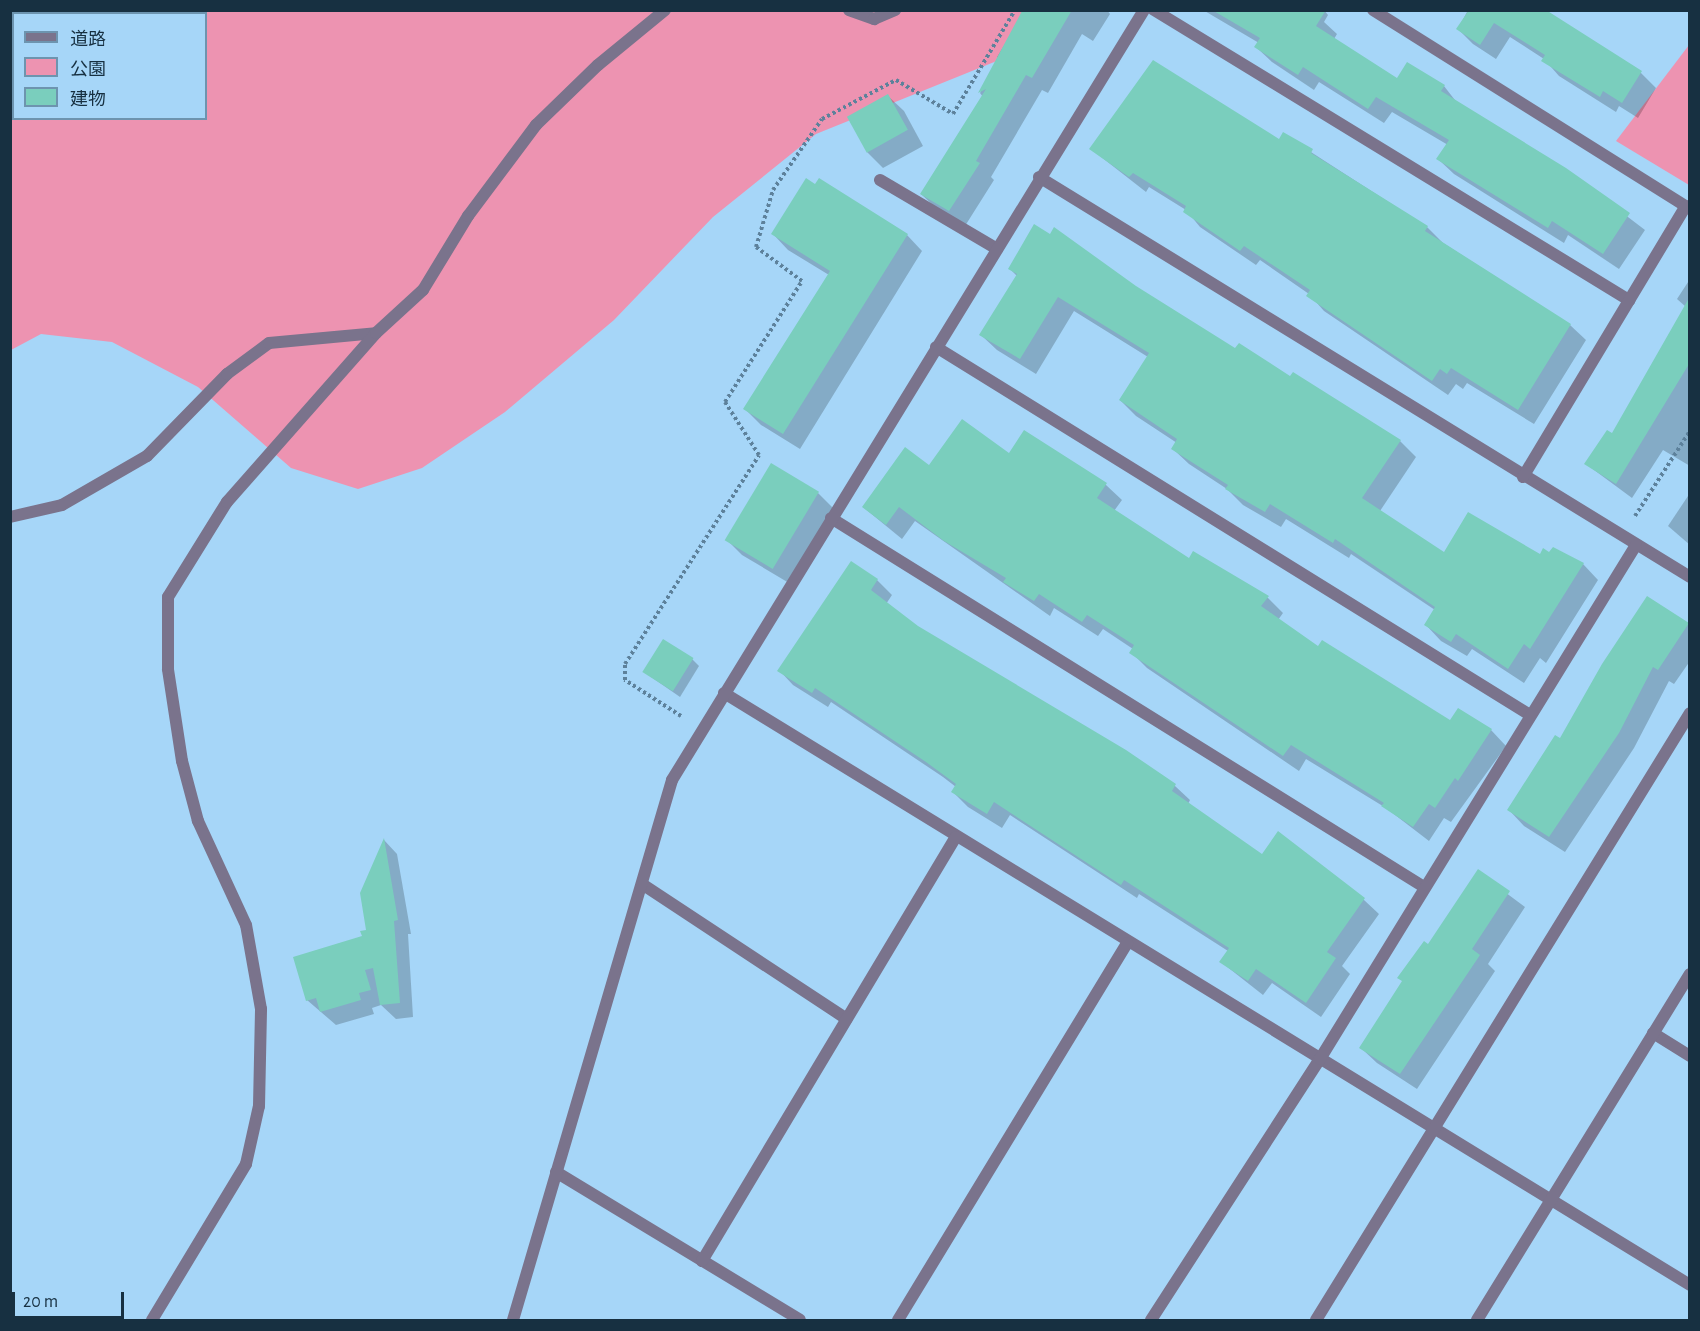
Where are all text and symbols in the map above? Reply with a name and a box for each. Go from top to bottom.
legend [12,12,207,120]
text: 道路 [70,31,106,49]
text: 公園 [70,61,106,79]
text: 建物 [70,91,106,109]
scale bar [15,1280,128,1318]
text: 20 m [23,1293,58,1311]

